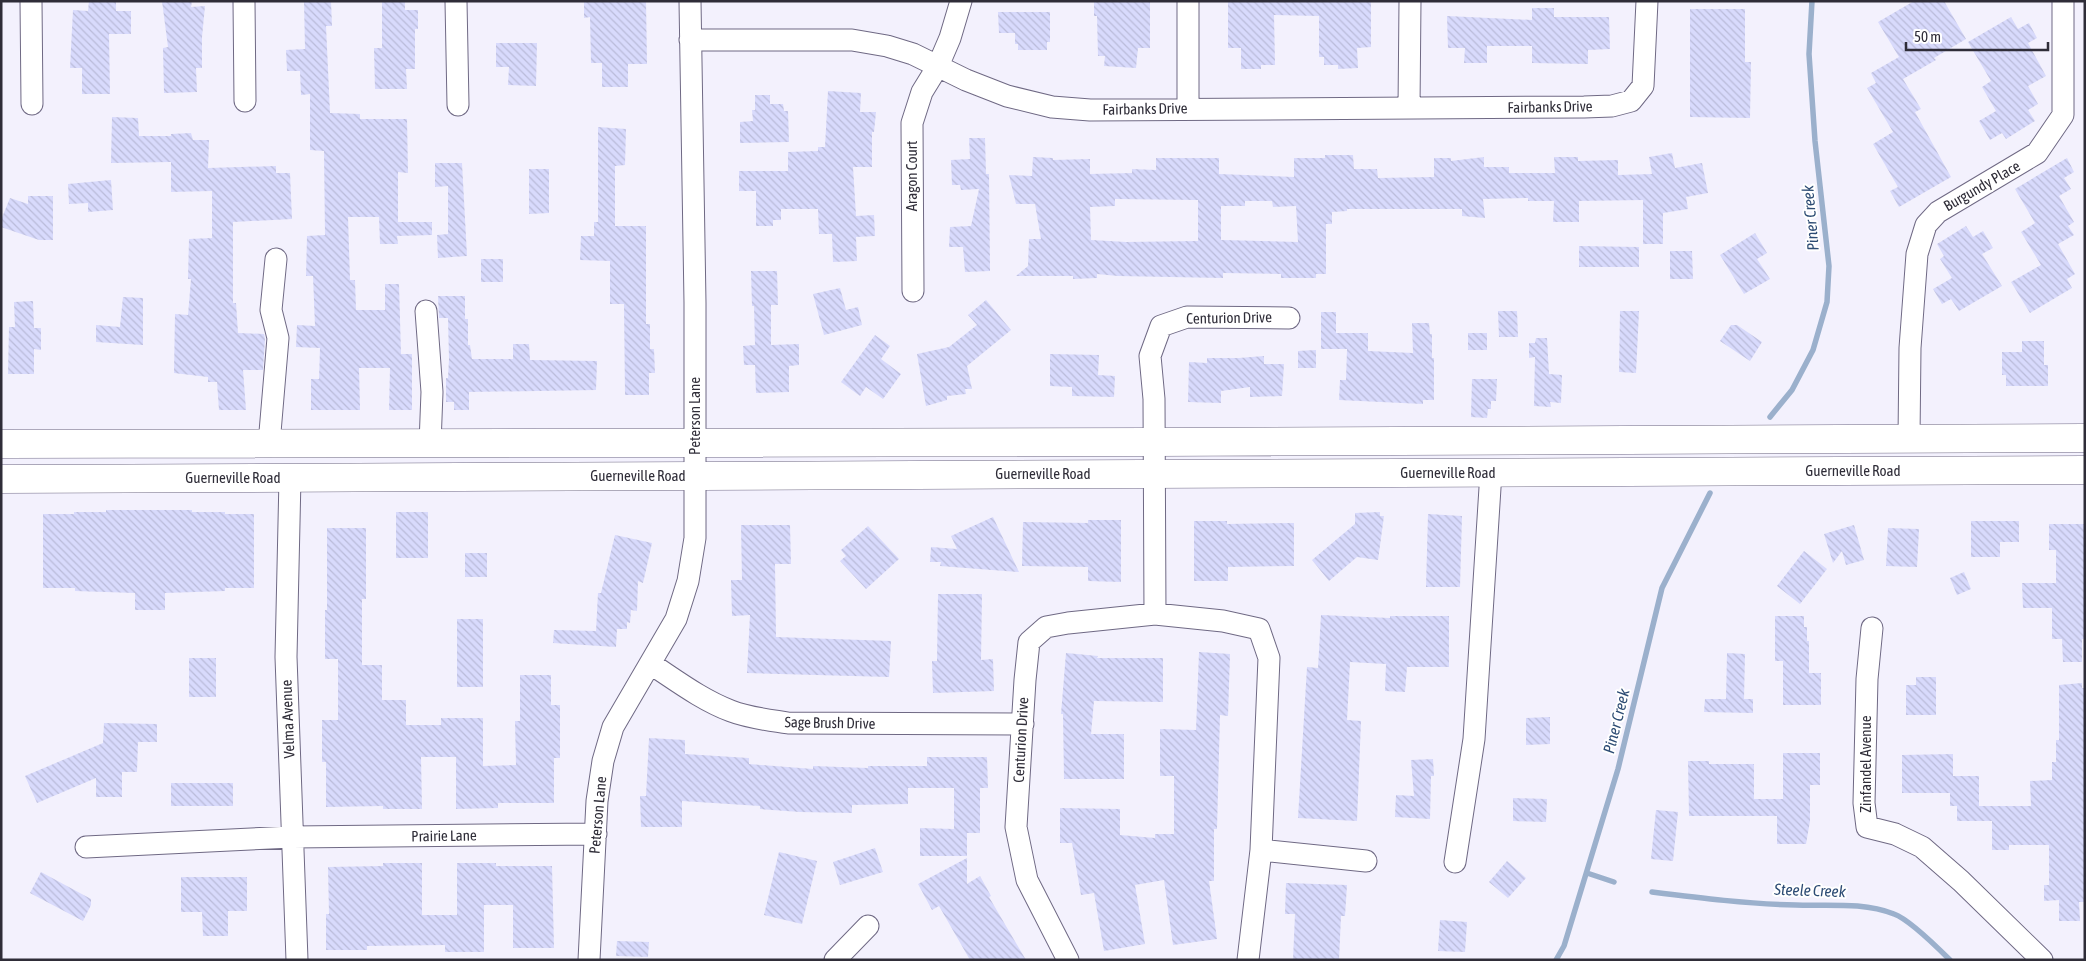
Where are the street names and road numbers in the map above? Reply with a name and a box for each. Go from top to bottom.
street label: Fairbanks Drive [1507,97,1593,116]
street label: Fairbanks Drive [1102,99,1188,118]
street label: Aragon Court [903,141,920,211]
street label: Burgundy Place [1941,157,2023,214]
street label: Centurion Drive [1186,308,1272,327]
street label: Peterson Lane [686,377,703,455]
street label: Guerneville Road [1805,462,1901,479]
street label: Guerneville Road [1400,464,1496,481]
street label: Guerneville Road [995,465,1091,482]
street label: Guerneville Road [590,467,686,484]
street label: Guerneville Road [185,469,281,486]
street label: Velma Avenue [278,679,297,759]
street label: Centurion Drive [1010,697,1031,783]
street label: Sage Brush Drive [784,713,876,732]
street label: Zinfandel Avenue [1857,715,1874,813]
street label: Peterson Lane [586,775,609,855]
street label: Prairie Lane [411,826,477,845]

